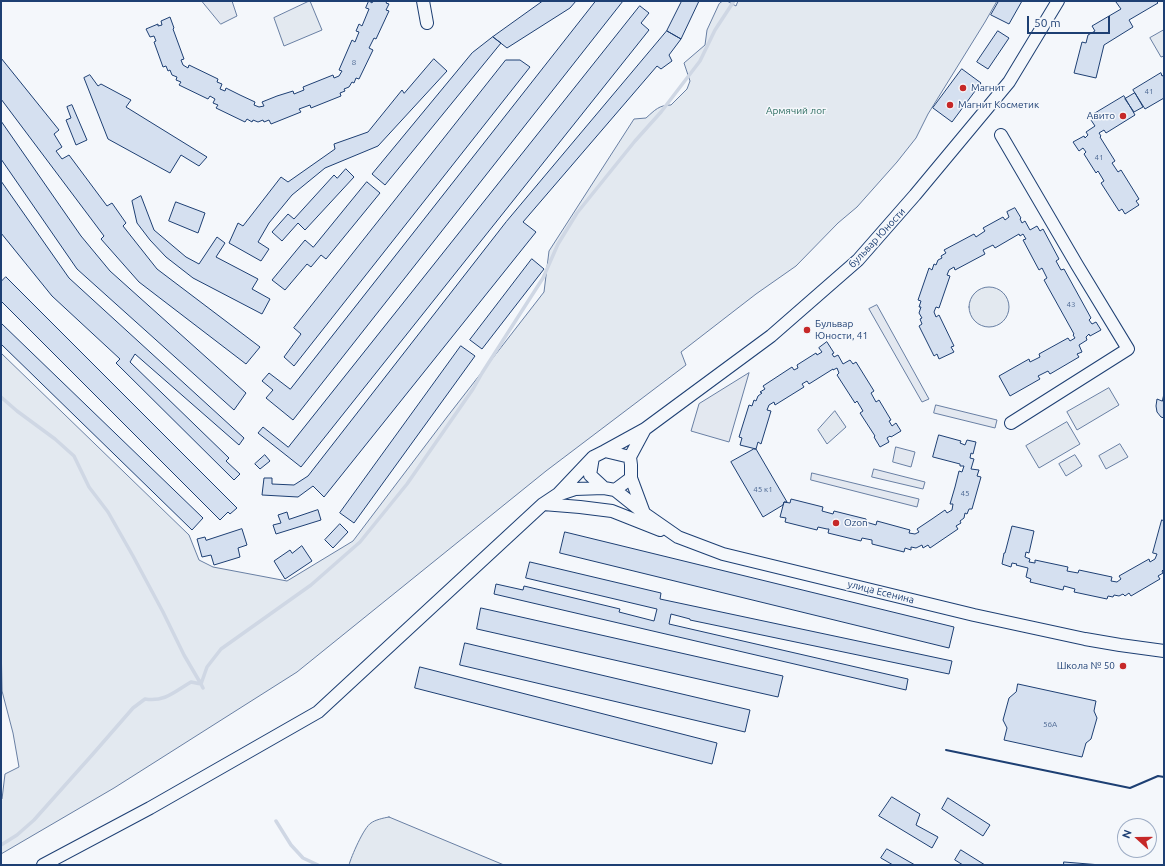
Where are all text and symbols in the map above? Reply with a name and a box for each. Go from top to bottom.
scale bar [1029,8,1112,34]
text: 50 m [1034,16,1061,29]
house number: 8 [352,57,356,67]
place label: Магнит [971,82,1005,94]
marker: Магнит [958,83,968,93]
house number: 41 [1144,86,1154,96]
place label: Магнит Косметик [958,99,1039,111]
marker: Магнит Косметик [945,100,955,110]
park label: Армячий лог [766,105,826,117]
place label: Авито [1087,110,1115,122]
marker: Авито [1118,111,1128,121]
house number: 41 [1094,152,1104,162]
street label: бульвар Юности [846,206,908,270]
house number: 43 [1066,299,1076,309]
place label: Бульвар Юности, 41 [815,318,868,342]
marker: Бульвар Юности, 41 [802,325,812,335]
house number: 45 к1 [753,484,773,494]
house number: 45 [960,488,970,498]
place label: Ozon [844,517,868,529]
marker: Ozon [831,518,841,528]
street label: улица Есенина [846,578,916,606]
place label: Школа № 50 [1057,660,1115,672]
marker: Школа № 50 [1118,661,1128,671]
house number: 56А [1043,719,1057,729]
north arrow [1117,818,1157,858]
text: N [1120,828,1134,840]

